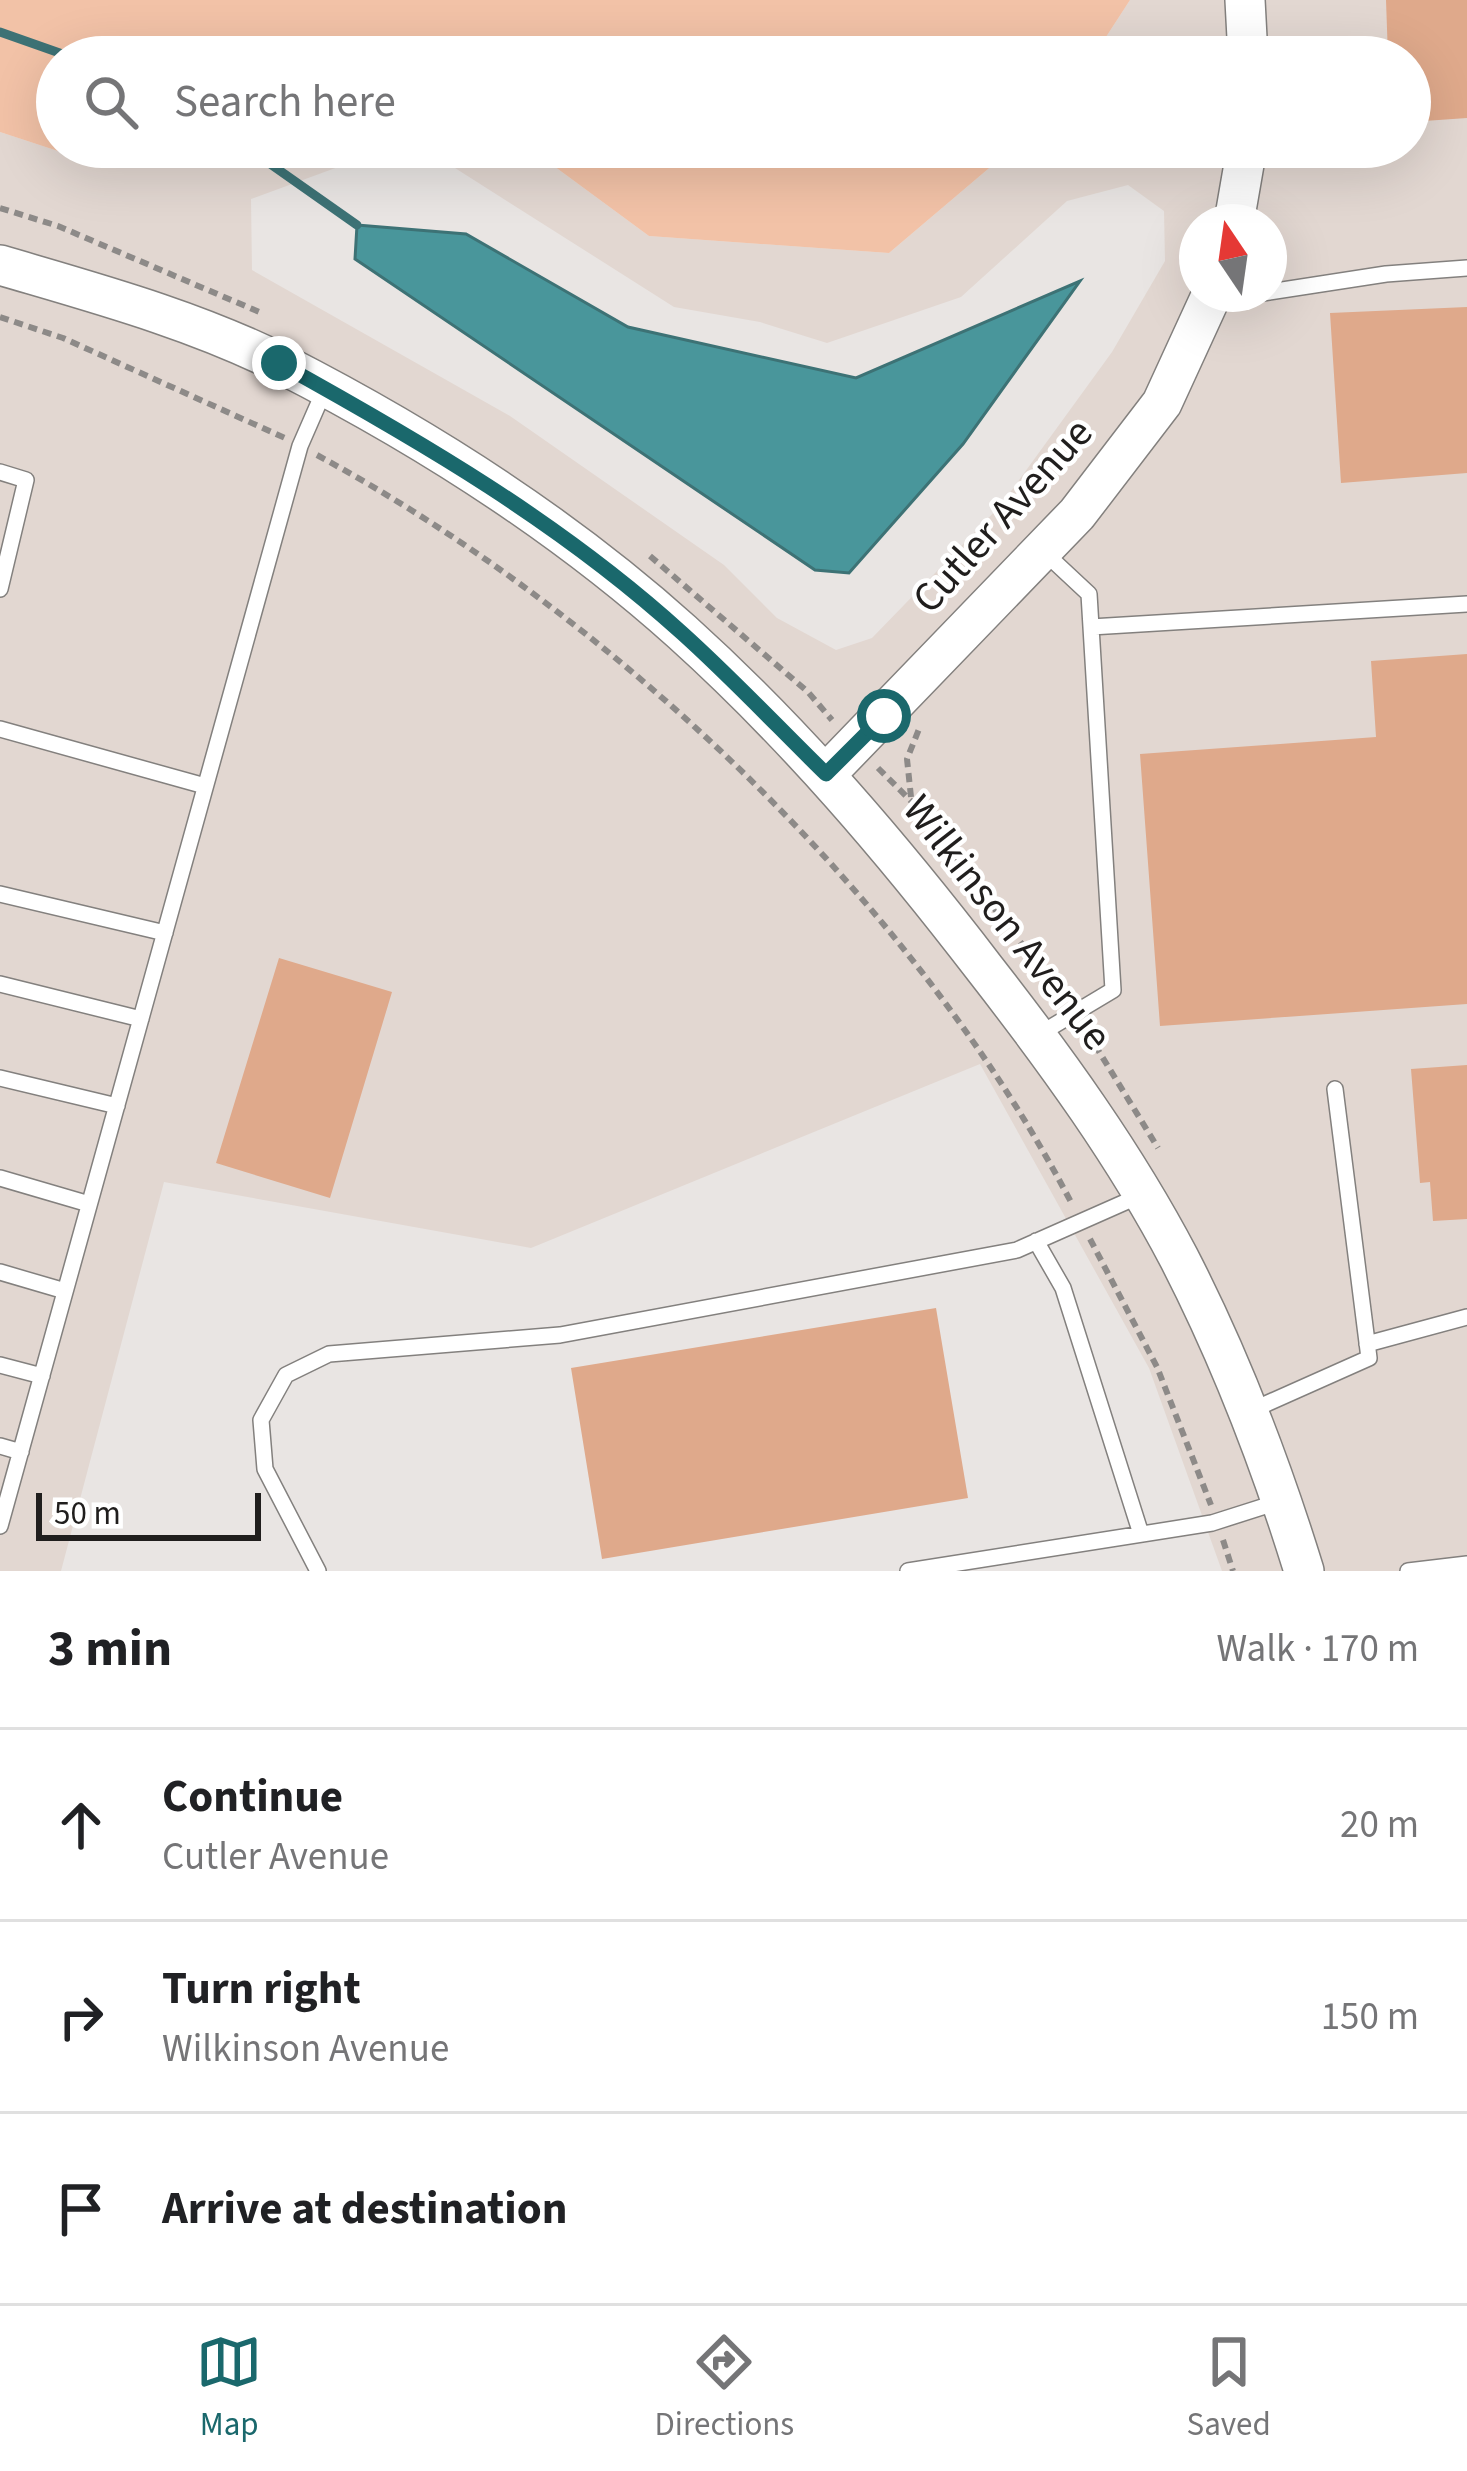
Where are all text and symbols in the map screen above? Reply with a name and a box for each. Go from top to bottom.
search box [36,36,1431,168]
icon: search [78,69,144,135]
text: Search here [174,70,396,134]
north arrow [1179,204,1287,312]
route end [252,336,306,390]
street label: Cutler Avenue [899,405,1107,627]
route start [857,689,911,743]
street label: Wilkinson Avenue [888,783,1126,1063]
scale bar [36,1487,261,1540]
text: 50 m [54,1490,121,1537]
text: 3 min [48,1613,172,1685]
text: Walk · 170 m [1216,1621,1419,1677]
text: Continue [162,1765,343,1829]
icon: ahead [48,1792,114,1858]
text: 20 m [1340,1797,1419,1853]
text: Cutler Avenue [162,1829,389,1885]
text: Turn right [162,1957,361,2021]
icon: right [48,1984,114,2050]
text: 150 m [1321,1989,1419,2045]
text: Wilkinson Avenue [162,2021,449,2077]
icon: arrive [48,2176,114,2242]
text: Arrive at destination [162,2177,567,2241]
tab: Map [196,2329,262,2448]
tab: Directions [655,2329,794,2448]
tab: Saved [1187,2329,1271,2448]

